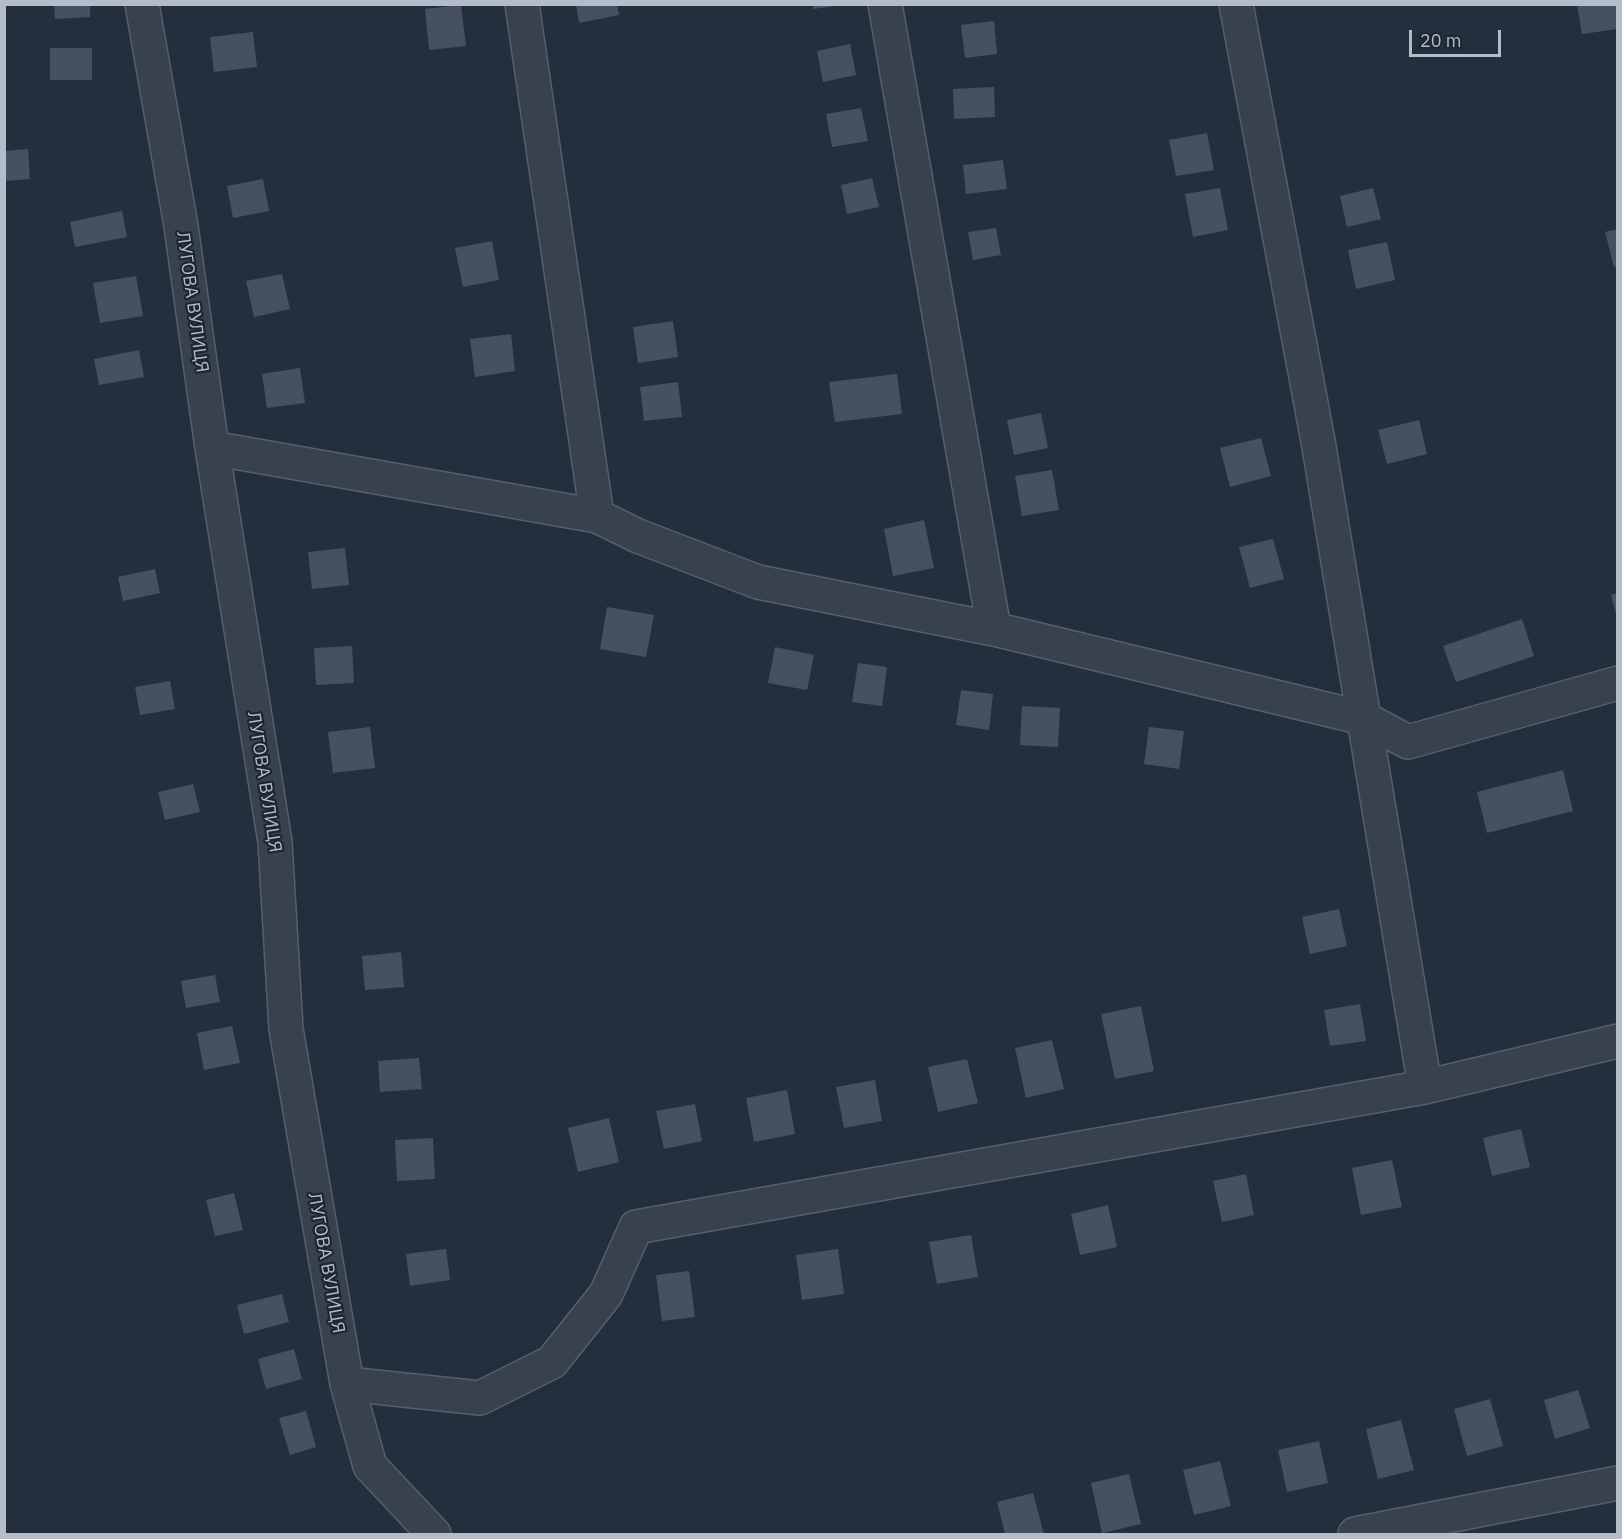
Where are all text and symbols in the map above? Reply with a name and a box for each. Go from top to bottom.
scale bar [1412,18,1504,56]
text: 20 m [1420,29,1462,52]
street label: ЛУГОВА ВУЛИЦЯ [171,230,213,374]
street label: ЛУГОВА ВУЛИЦЯ [242,710,286,854]
street label: ЛУГОВА ВУЛИЦЯ [303,1191,349,1335]

